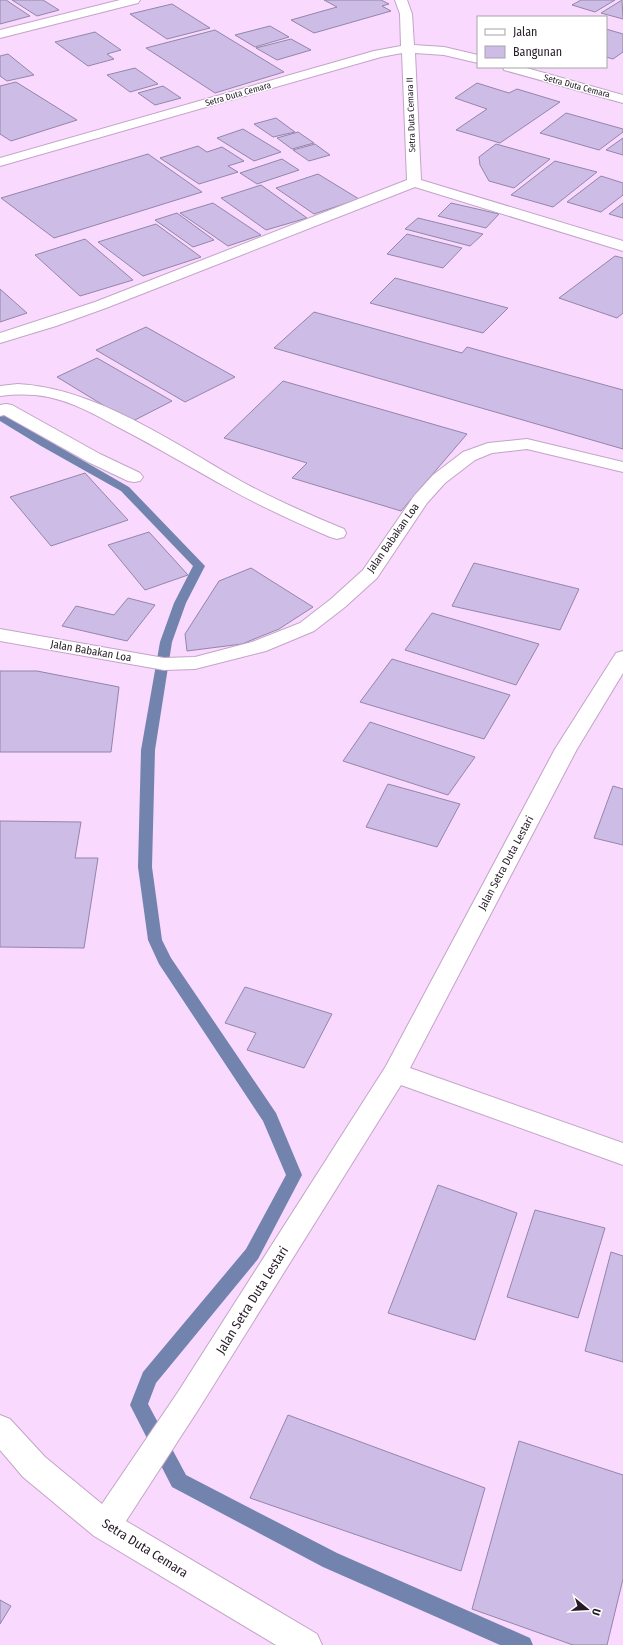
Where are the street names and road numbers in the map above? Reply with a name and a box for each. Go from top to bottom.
street label: Setra Duta Cemara [543,72,612,100]
street label: Setra Duta Cemara II [405,77,417,153]
street label: Setra Duta Cemara [204,80,273,108]
street label: Jalan Babakan Loa [364,501,422,575]
street label: Jalan Babakan Loa [50,637,132,665]
street label: Jalan Setra Duta Lestari [476,813,536,912]
street label: Jalan Setra Duta Lestari [213,1244,291,1356]
street label: Setra Duta Cemara [99,1516,191,1580]

